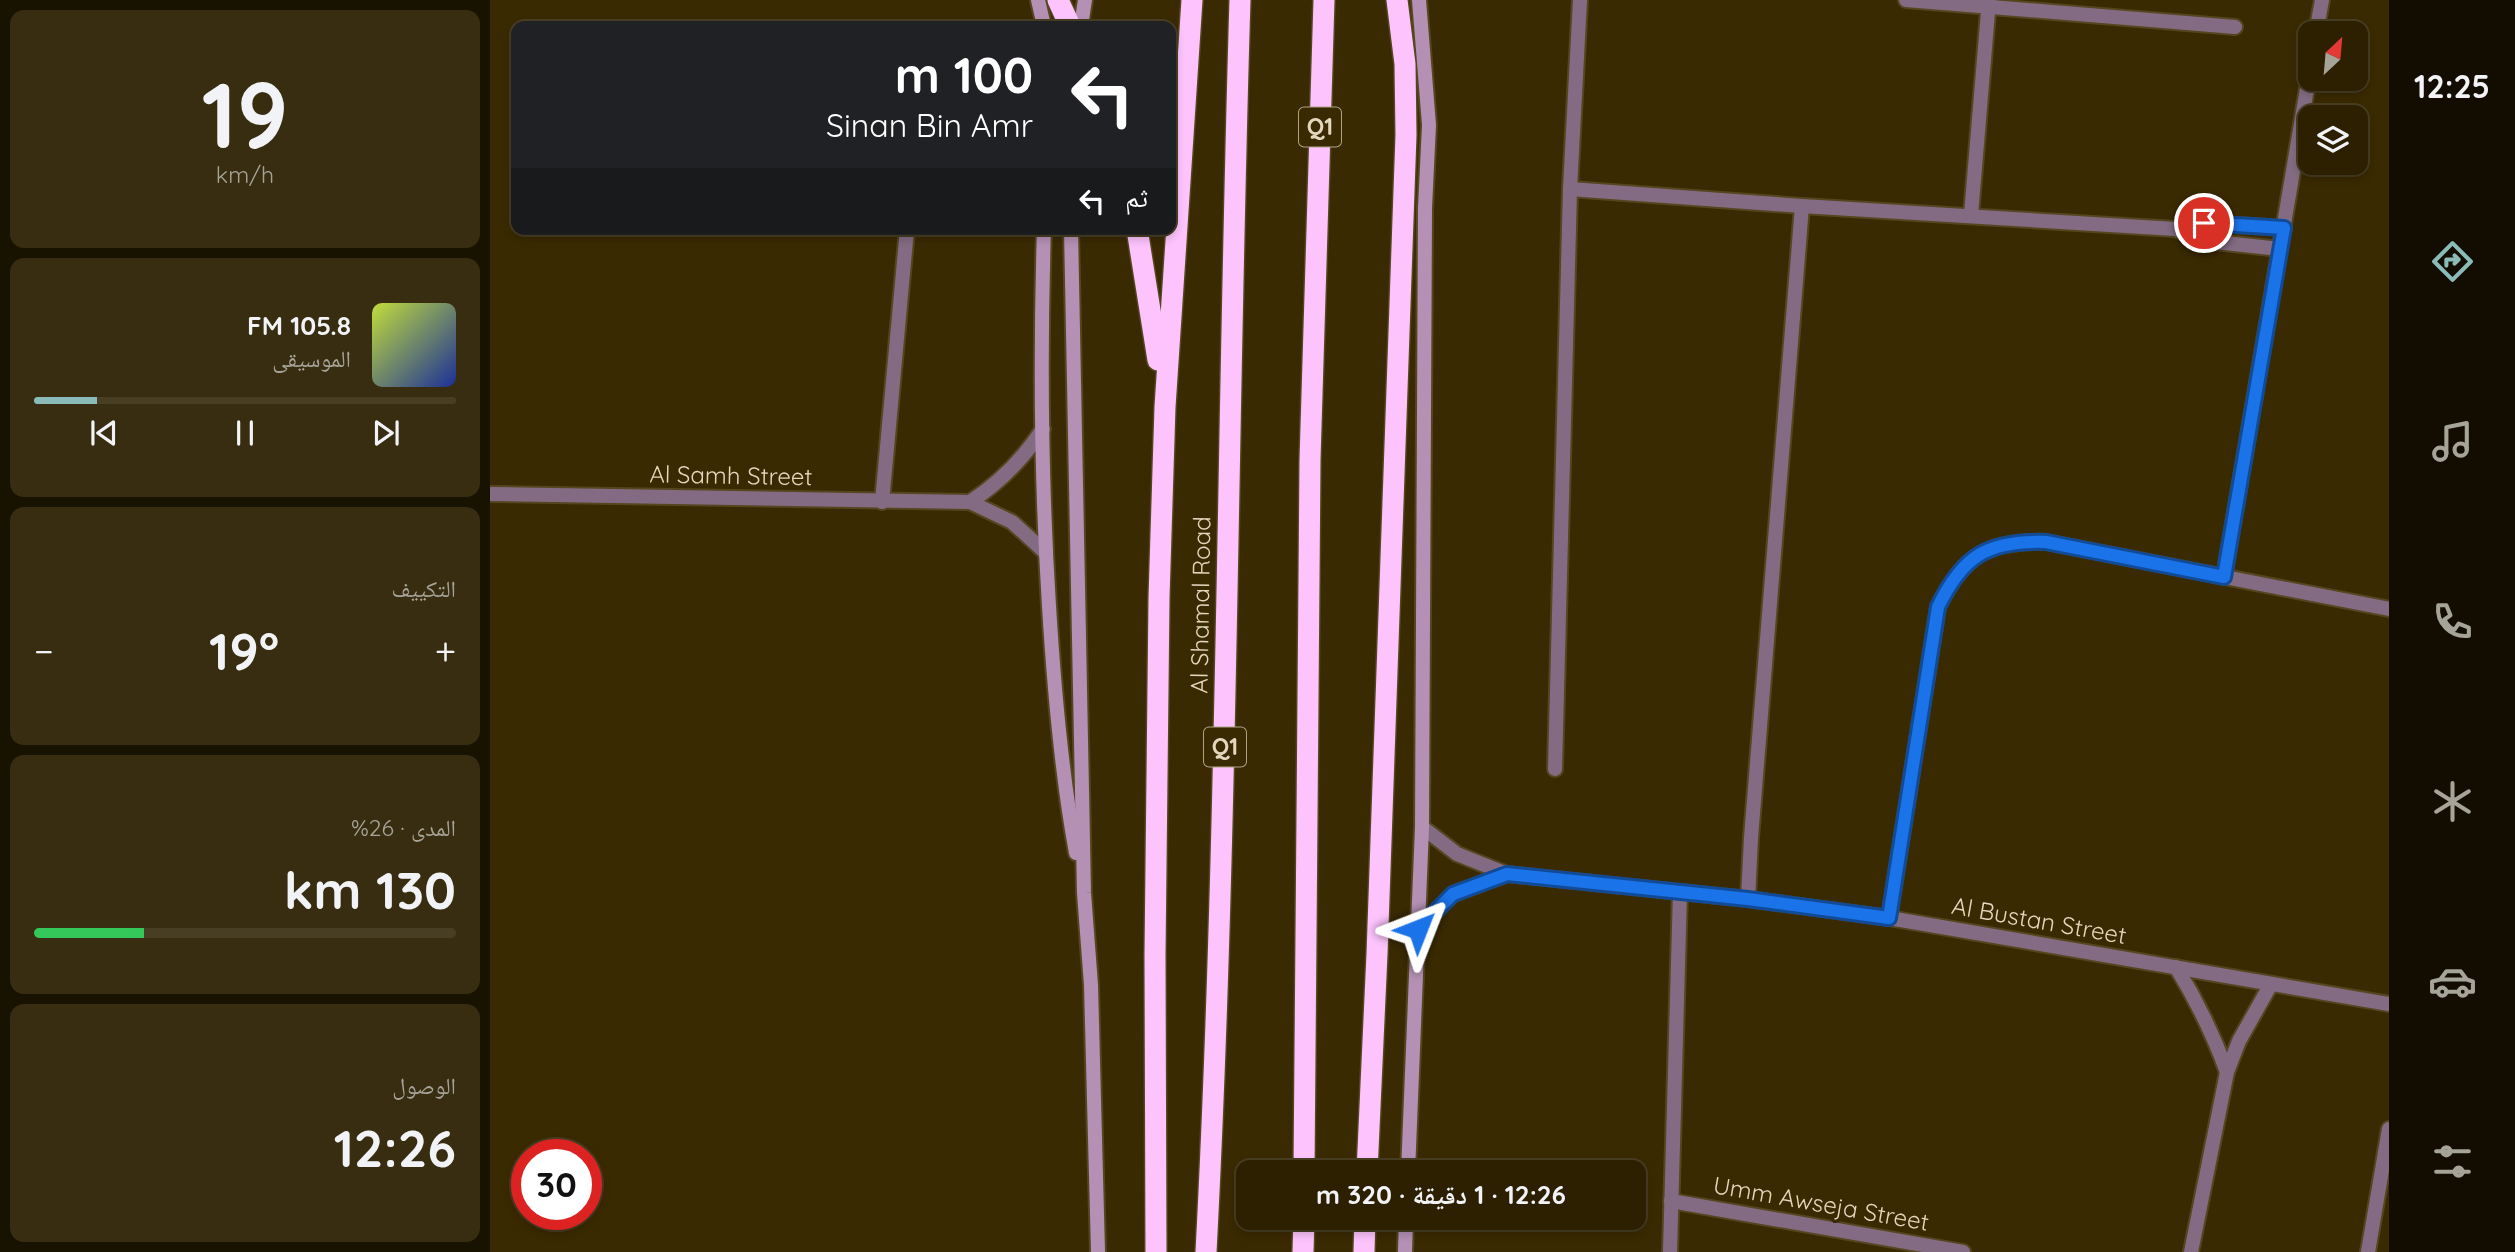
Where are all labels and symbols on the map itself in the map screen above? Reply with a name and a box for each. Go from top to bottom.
north arrow [2298,21,2368,91]
road number: Q1 [1299,108,1341,146]
pin [2174,193,2234,253]
street label: Al Samh Street [649,459,813,491]
street label: Al Shamal Road [1183,516,1217,694]
road number: Q1 [1204,727,1246,766]
street label: Al Bustan Street [1949,890,2129,950]
position arrow [1381,892,1455,966]
speed limit sign: 30 [511,1139,602,1230]
street label: Umm Awseja Street [1711,1169,1931,1237]

